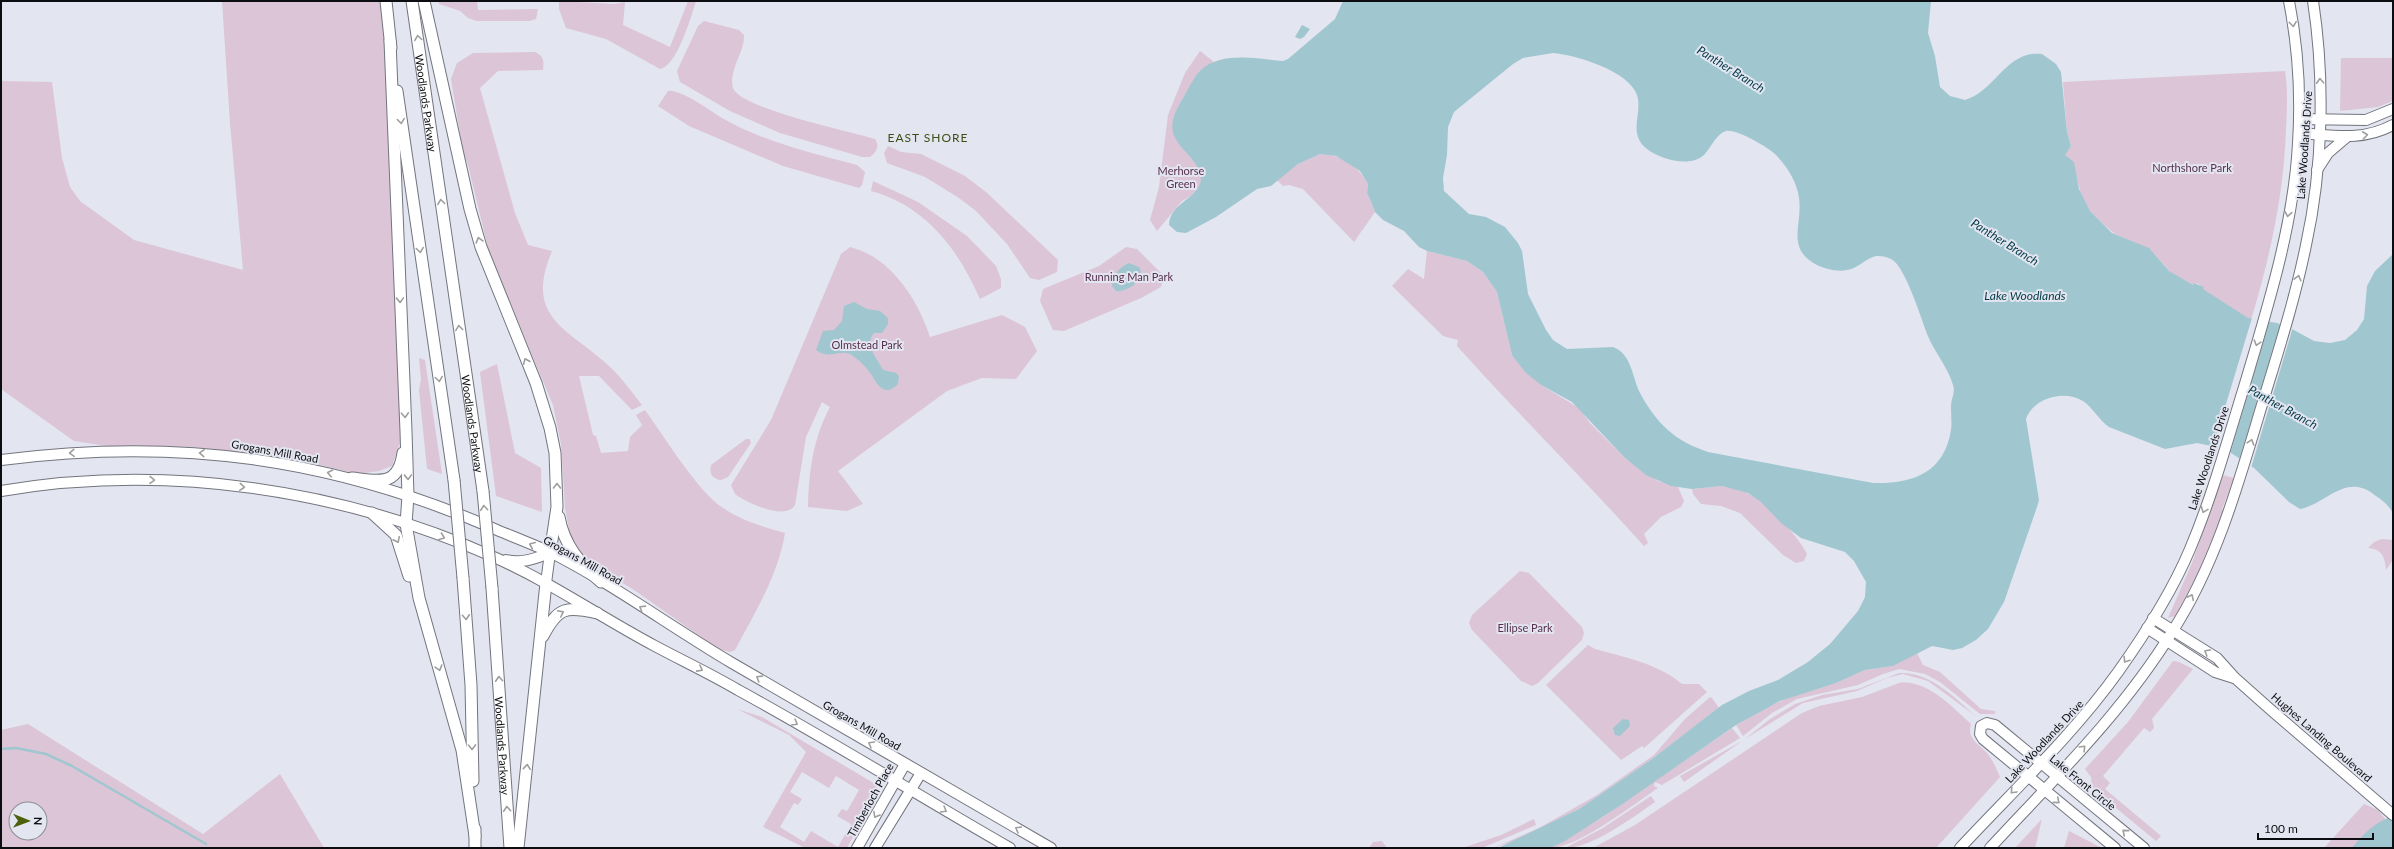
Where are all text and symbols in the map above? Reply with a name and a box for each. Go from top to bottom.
one-way arrow [2288,21,2297,28]
one-way arrow [414,35,423,41]
water label: Panther Branch [1694,42,1768,96]
street label: Woodlands Parkway [413,53,440,153]
one-way arrow [2316,78,2324,84]
street label: Lake Woodlands Drive [2294,90,2314,200]
one-way arrow [396,118,405,124]
district label: EAST SHORE [887,130,969,145]
one-way arrow [2362,131,2368,140]
park label: Northshore Park [2152,161,2232,174]
park label: Merhorse Green [1158,164,1205,190]
one-way arrow [437,199,446,205]
one-way arrow [2284,210,2293,217]
water label: Panther Branch [1968,215,2042,269]
one-way arrow [475,237,484,244]
one-way arrow [415,247,424,253]
park label: Running Man Park [1085,270,1174,283]
one-way arrow [2294,275,2302,281]
water label: Lake Woodlands [1984,288,2066,303]
one-way arrow [396,297,404,303]
one-way arrow [455,325,464,331]
park label: Olmstead Park [832,338,903,351]
one-way arrow [2253,339,2262,346]
one-way arrow [523,358,531,365]
street label: Woodlands Parkway [460,374,487,474]
one-way arrow [434,375,443,382]
water label: Panther Branch [2246,382,2320,432]
street label: Lake Woodlands Drive [2185,404,2231,512]
one-way arrow [401,412,410,418]
street label: Grogans Mill Road [231,437,319,465]
one-way arrow [2246,439,2255,446]
one-way arrow [69,448,75,457]
one-way arrow [199,449,205,458]
one-way arrow [327,469,334,478]
one-way arrow [403,474,412,480]
one-way arrow [149,476,155,485]
one-way arrow [239,482,245,491]
one-way arrow [553,483,561,489]
one-way arrow [480,505,489,511]
one-way arrow [2201,507,2209,514]
one-way arrow [439,533,446,541]
street label: Grogans Mill Road [541,533,625,587]
one-way arrow [392,536,400,543]
one-way arrow [528,542,536,550]
one-way arrow [2187,594,2194,601]
one-way arrow [639,605,646,613]
one-way arrow [557,610,564,618]
one-way arrow [461,614,470,620]
park label: Ellipse Park [1497,621,1553,634]
one-way arrow [2204,649,2211,657]
one-way arrow [2124,656,2131,663]
one-way arrow [434,664,443,671]
one-way arrow [696,664,703,672]
one-way arrow [756,675,763,683]
one-way arrow [494,676,503,682]
street label: Hughes Landing Boulevard [2269,690,2375,784]
street label: Woodlands Parkway [493,696,513,796]
street label: Grogans Mill Road [821,697,903,753]
street label: Lake Woodlands Drive [2002,697,2086,785]
one-way arrow [791,718,798,725]
one-way arrow [868,741,875,748]
one-way arrow [468,744,476,750]
one-way arrow [2078,745,2086,753]
street label: Lake Front Circle [2047,751,2119,813]
street label: Timberloch Place [844,760,896,839]
one-way arrow [522,764,531,771]
one-way arrow [2011,787,2018,794]
one-way arrow [2053,797,2060,804]
north arrow [8,801,48,841]
one-way arrow [503,806,512,812]
one-way arrow [940,806,947,813]
one-way arrow [873,810,880,818]
scale bar [2258,815,2373,841]
text: N [32,817,45,826]
text: 100 m [2264,821,2298,836]
one-way arrow [1015,826,1022,833]
one-way arrow [2122,829,2129,836]

